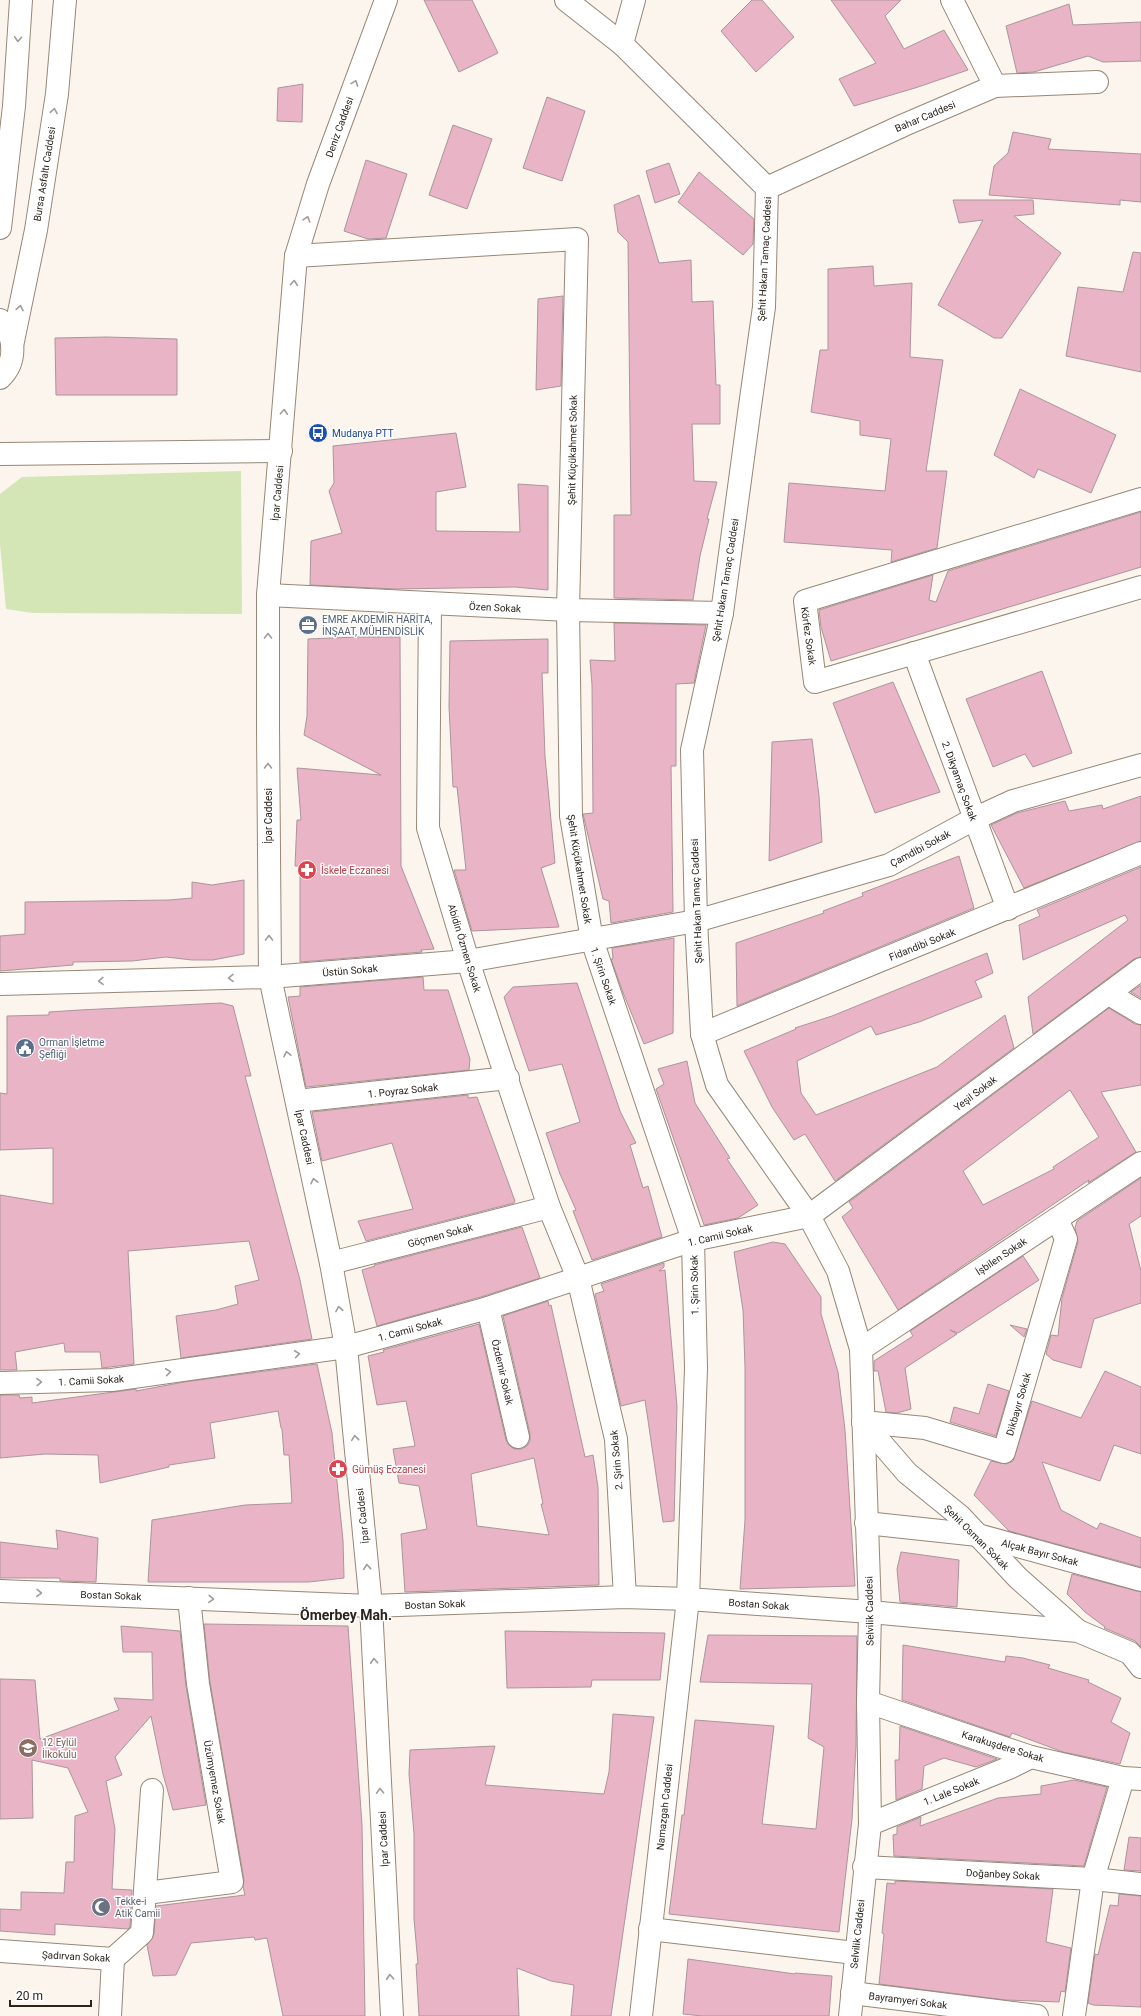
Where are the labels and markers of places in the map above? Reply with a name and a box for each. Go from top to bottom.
bus stop icon: Mudanya PTT [307,422,329,444]
place label: Mudanya PTT [332,428,394,439]
place label: EMRE AKDEMİR HARİTA, İNŞAAT, MÜHENDİSLİK [322,613,432,637]
office icon: EMRE AKDEMİR HARİTA, İNŞAAT, MÜHENDİSLİK [297,614,319,636]
pharmacy icon: İskele Eczanesi [296,859,318,881]
place label: İskele Eczanesi [321,864,389,876]
place label: Orman İşletme Şefliği [39,1036,104,1060]
public building icon: Orman İşletme Şefliği [14,1037,36,1059]
pharmacy icon: Gümüş Eczanesi [327,1458,349,1480]
place label: Gümüş Eczanesi [352,1464,426,1475]
school or university icon: 12 Eylül İlkokulu [17,1737,39,1759]
place label: 12 Eylül İlkokulu [42,1737,76,1760]
mosque icon: Tekke-i Atik Camii [90,1896,112,1918]
place label: Tekke-i Atik Camii [115,1896,160,1919]

